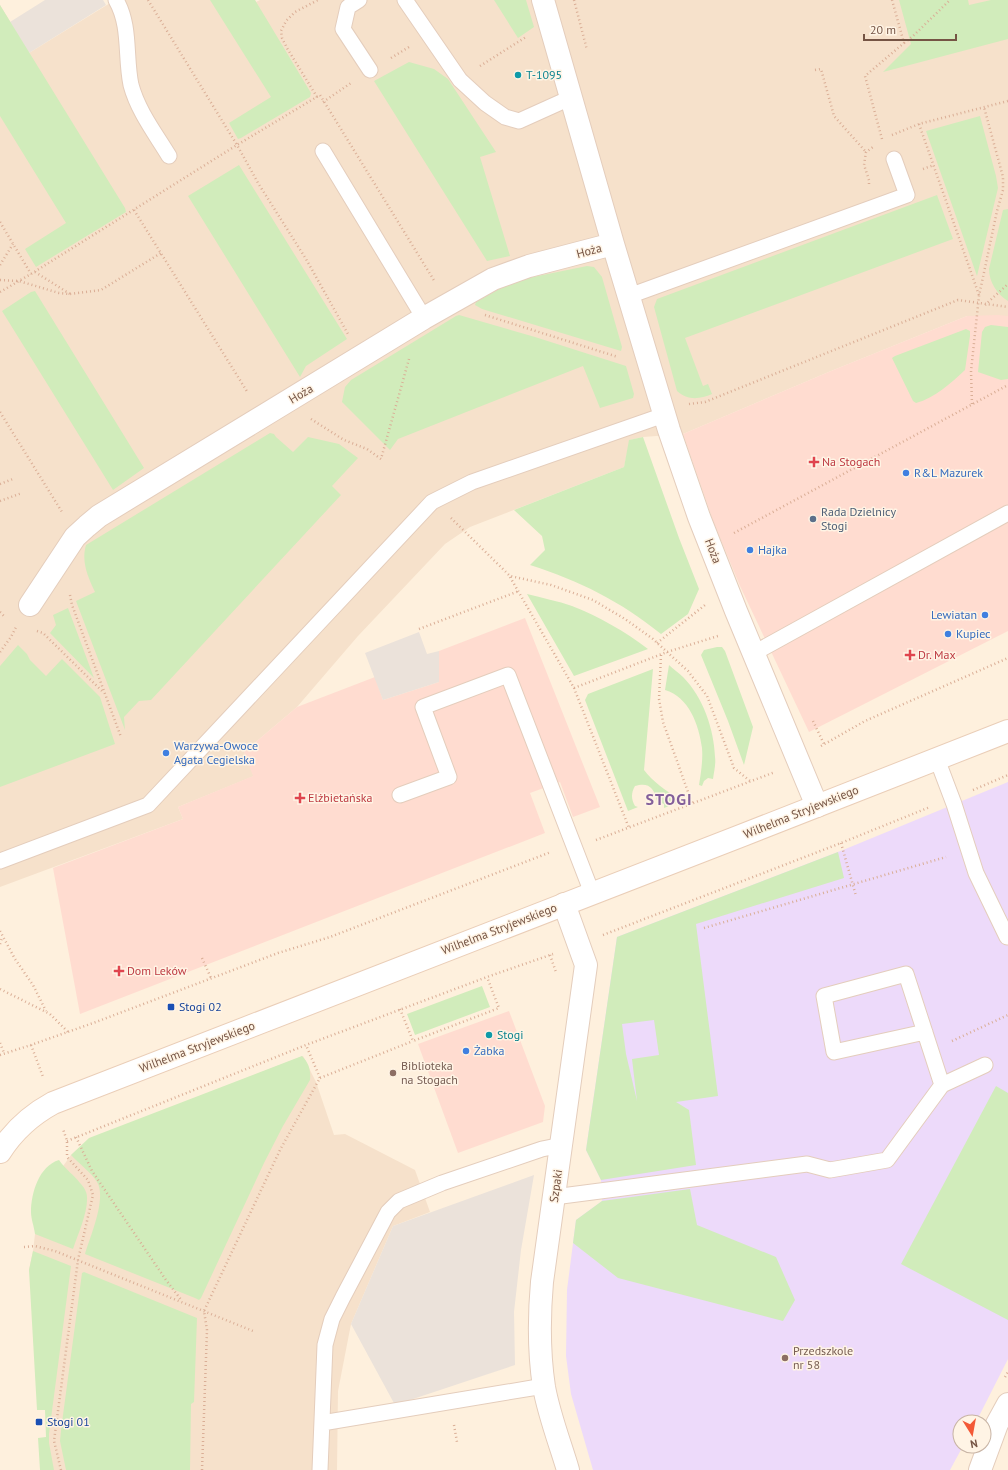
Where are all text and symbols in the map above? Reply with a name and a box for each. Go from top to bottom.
scale bar [864,16,956,42]
text: 20 m [870,22,896,37]
place label: T-1095 [526,67,562,82]
marker: T-1095 [513,70,523,80]
street label: Hoża [575,240,603,261]
street label: Hoża [286,381,316,407]
place label: Na Stogach [822,454,880,469]
marker: Na Stogach [809,457,819,467]
place label: R&L Mazurek [914,465,983,480]
marker: R&L Mazurek [901,468,911,478]
place label: Rada Dzielnicy Stogi [821,504,896,533]
marker: Rada Dzielnicy Stogi [808,514,818,524]
street label: Hoża [702,536,725,566]
place label: Hajka [758,542,787,557]
marker: Hajka [745,545,755,555]
place label: Lewiatan [931,607,977,622]
marker: Lewiatan [980,610,990,620]
place label: Kupiec [956,626,991,641]
marker: Kupiec [943,629,953,639]
place label: Dr. Max [918,647,956,662]
marker: Dr. Max [905,650,915,660]
place label: Warzywa-Owoce Agata Cegielska [174,738,258,767]
marker: Warzywa-Owoce Agata Cegielska [161,748,171,758]
street label: Wilhelma Stryjewskiego [741,782,860,841]
district label: STOGI [646,789,692,809]
place label: Elżbietańska [308,790,372,805]
marker: Elżbietańska [295,793,305,803]
street label: Wilhelma Stryjewskiego [439,900,559,958]
place label: Dom Leków [127,963,187,978]
marker: Dom Leków [114,966,124,976]
place label: Stogi 02 [179,999,222,1014]
marker: Stogi 02 [166,1002,176,1012]
street label: Wilhelma Stryjewskiego [137,1018,257,1076]
place label: Stogi [497,1027,523,1042]
marker: Stogi [484,1030,494,1040]
place label: Żabka [474,1043,504,1058]
marker: Żabka [461,1046,471,1056]
place label: Biblioteka na Stogach [401,1058,458,1087]
marker: Biblioteka na Stogach [388,1068,398,1078]
street label: Szpaki [546,1168,565,1203]
place label: Przedszkole nr 58 [793,1343,853,1372]
marker: Przedszkole nr 58 [780,1353,790,1363]
place label: Stogi 01 [47,1414,90,1429]
north arrow [952,1414,992,1454]
marker: Stogi 01 [34,1417,44,1427]
text: N [969,1436,979,1451]

